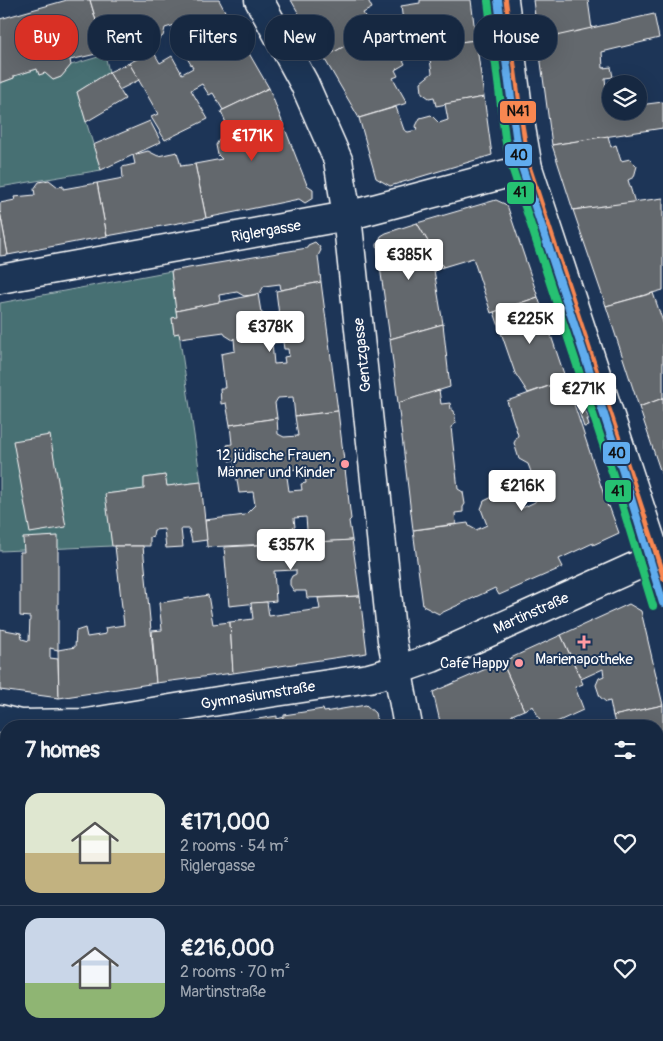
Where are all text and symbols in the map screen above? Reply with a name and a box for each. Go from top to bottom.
chip: Buy [15,15,78,60]
chip: Rent [88,15,160,60]
chip: Filters [170,15,255,60]
chip: New [265,15,334,60]
chip: Apartment [344,15,464,60]
chip: House [474,15,557,60]
map controls [602,75,647,120]
button: layers [602,75,647,120]
line badge: N41 [499,100,537,124]
text: N41 [506,103,530,120]
pin: €171K [217,120,287,162]
text: €171K [231,126,273,146]
line badge: 40 [504,143,533,167]
text: 40 [510,147,528,164]
line badge: 41 [506,181,535,205]
text: 41 [513,184,527,201]
street label: Riglergasse [230,216,303,247]
pin: €385K [374,238,444,281]
text: €385K [386,245,432,265]
pin: €225K [495,302,565,345]
text: €225K [507,309,553,329]
pin: €378K [235,310,305,353]
street label: Gentzgasse [349,316,376,393]
text: €378K [247,317,293,337]
pin: €271K [548,372,618,415]
text: €271K [561,379,605,399]
line badge: 40 [602,441,631,465]
text: 40 [608,445,626,462]
place label: 12 jüdische Frauen, Männer und Kinder [216,446,336,482]
marker: 12 jüdische Frauen, Männer und Kinder [339,458,351,470]
pin: €216K [487,470,557,512]
text: €216K [500,476,544,496]
line badge: 41 [604,479,632,503]
text: 41 [611,483,625,500]
pin: €357K [256,528,326,571]
text: €357K [268,535,314,555]
street label: Martinstraße [491,588,572,639]
marker: Marienapotheke [578,636,590,648]
place label: Marienapotheke [535,650,633,669]
place label: Cafe Happy [440,654,510,673]
marker: Cafe Happy [513,657,525,669]
street label: Gymnasiumstraße [200,677,317,714]
icon: filters [611,736,639,764]
text: 7 homes [25,737,100,764]
text: €171,000 [180,809,270,836]
icon: home [65,813,125,873]
icon: heart [611,829,639,857]
text: 2 rooms · 54 m² [180,836,289,856]
text: Riglergasse [180,856,255,876]
text: €216,000 [180,935,274,962]
icon: home [65,938,125,998]
icon: heart [611,954,639,982]
text: 2 rooms · 70 m² [180,962,290,982]
text: Martinstraße [180,982,266,1002]

